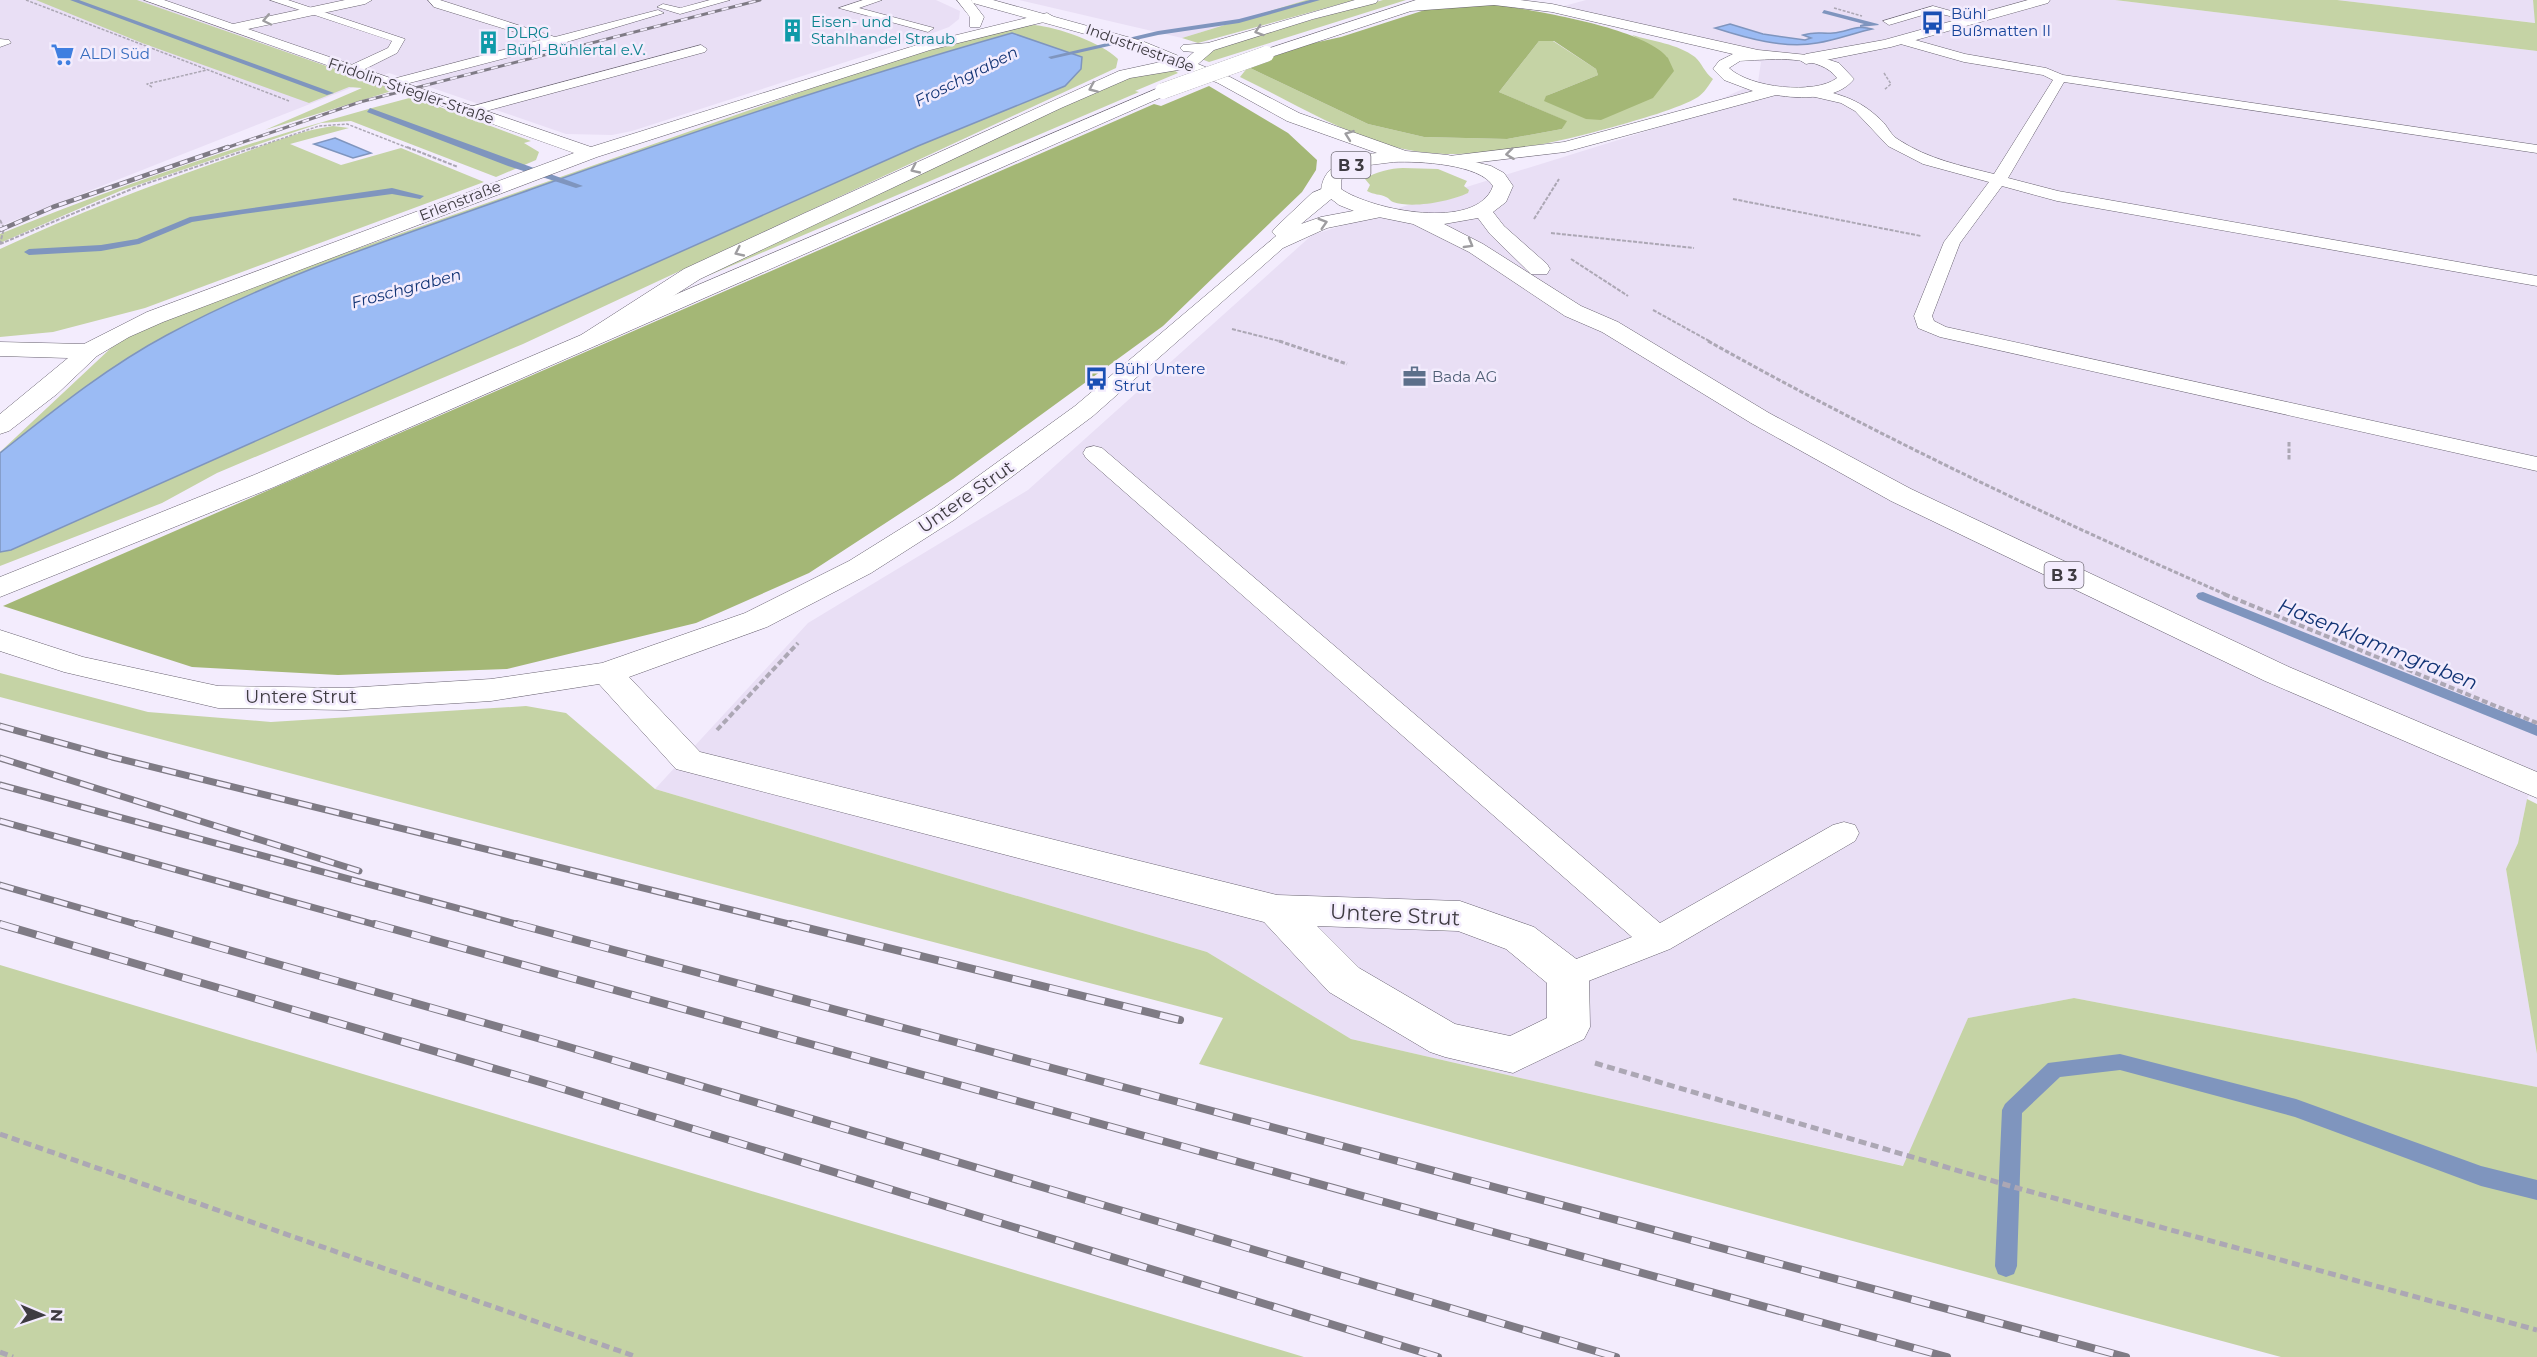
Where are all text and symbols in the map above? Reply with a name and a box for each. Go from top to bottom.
place label: Bühl Bußmatten II [1951,4,2051,40]
bus stop icon: Bühl Bußmatten II [1920,10,1946,36]
place label: Eisen- und Stahlhandel Straub [811,12,955,48]
one-way arrow [262,13,272,26]
building icon: Eisen- und Stahlhandel Straub [780,18,806,44]
street label: Industriestraße [1083,19,1197,76]
place label: DLRG Bühl-Bühlertal e.V. [506,23,646,59]
one-way arrow [1254,24,1265,37]
building icon: DLRG Bühl-Bühlertal e.V. [475,29,501,55]
supermarket icon: ALDI Süd [49,41,75,67]
water label: Froschgraben [912,42,1021,111]
place label: ALDI Süd [80,44,150,63]
street label: Fridolin-Stiegler-Straße [326,53,497,128]
one-way arrow [1088,81,1099,93]
one-way arrow [1344,130,1355,143]
one-way arrow [1505,147,1515,160]
road number: B 3 [1332,152,1370,178]
one-way arrow [911,161,922,173]
street label: Erlenstraße [416,176,503,225]
one-way arrow [1317,218,1328,230]
one-way arrow [1463,237,1473,249]
one-way arrow [734,244,745,256]
water label: Froschgraben [349,265,463,312]
place label: Bühl Untere Strut [1114,359,1205,395]
office icon: Bada AG [1401,364,1427,390]
bus stop icon: Bühl Untere Strut [1083,365,1109,391]
place label: Bada AG [1432,367,1497,386]
street label: Untere Strut [914,456,1018,538]
road number: B 3 [2044,562,2084,588]
water label: Hasenklammgraben [2275,593,2481,695]
street label: Untere Strut [245,686,357,708]
street label: Untere Strut [1329,899,1461,930]
north arrow [12,1285,72,1345]
text: N [47,1309,66,1322]

